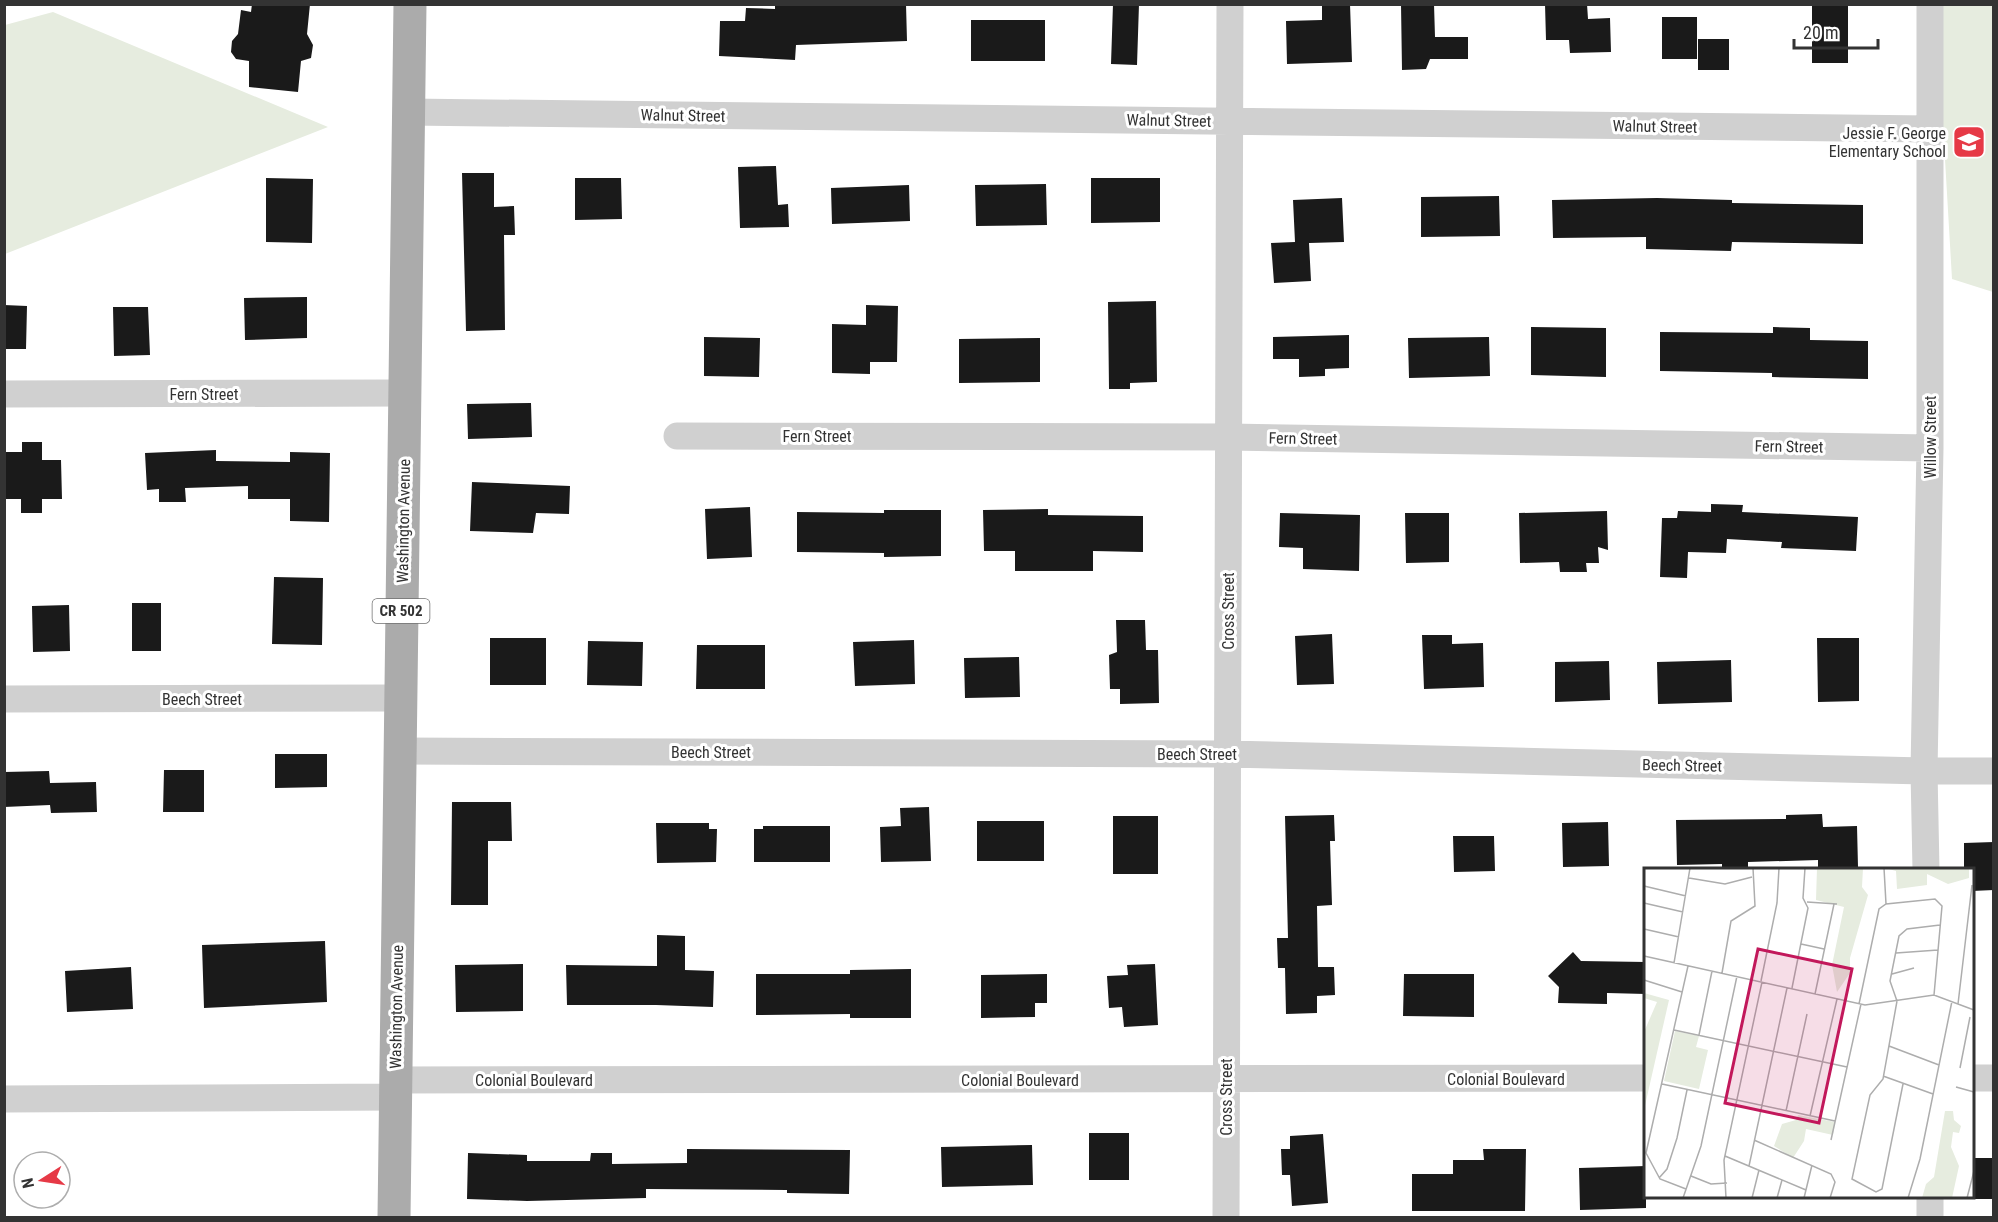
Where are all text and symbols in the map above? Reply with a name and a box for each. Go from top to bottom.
scale bar [1794,12,1878,50]
text: 20 m [1803,22,1838,43]
street label: Walnut Street [641,105,726,126]
street label: Walnut Street [1127,110,1212,131]
street label: Walnut Street [1613,116,1698,137]
place label: Jessie F. George Elementary School [1829,124,1946,161]
school or university icon: Jessie F. George Elementary School [1951,124,1987,160]
street label: Fern Street [170,385,239,404]
street label: Willow Street [1921,395,1940,478]
street label: Fern Street [783,427,852,446]
street label: Fern Street [1268,428,1338,449]
street label: Fern Street [1754,436,1824,457]
street label: Washington Avenue [393,459,414,583]
street label: Cross Street [1219,572,1238,650]
road number: CR 502 [372,599,430,623]
street label: Beech Street [162,690,242,709]
street label: Beech Street [671,743,751,762]
street label: Beech Street [1157,745,1237,764]
street label: Beech Street [1642,755,1722,776]
inset map [1644,868,1974,1198]
street label: Washington Avenue [386,945,407,1069]
street label: Cross Street [1217,1058,1236,1136]
street label: Colonial Boulevard [1447,1070,1565,1089]
street label: Colonial Boulevard [475,1071,593,1090]
street label: Colonial Boulevard [961,1071,1079,1090]
north arrow [12,1150,72,1210]
text: N [18,1176,38,1190]

